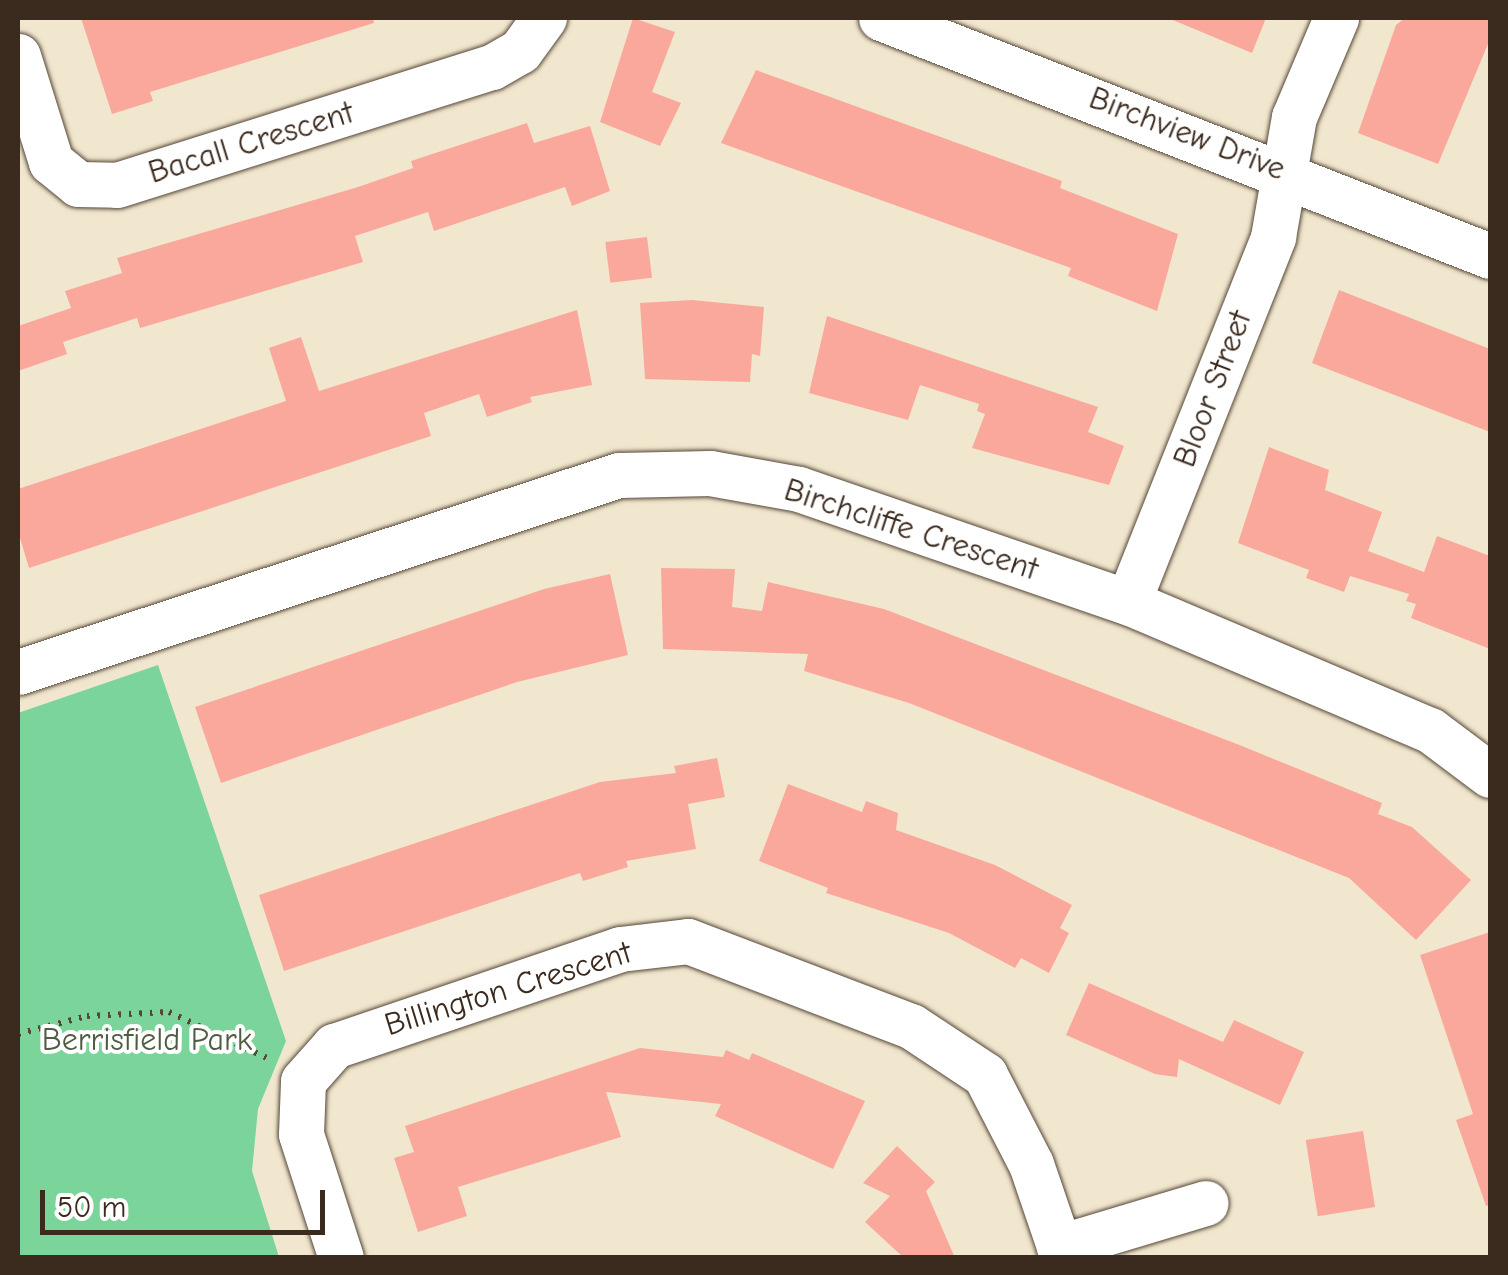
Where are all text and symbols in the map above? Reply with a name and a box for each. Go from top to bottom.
street label: Birchview Drive [1084,79,1290,189]
street label: Bacall Crescent [144,94,358,192]
street label: Bloor Street [1166,305,1260,473]
street label: Birchcliffe Crescent [779,471,1043,589]
street label: Billington Crescent [380,933,636,1045]
park label: Berrisfield Park [42,1021,252,1059]
scale bar [45,1170,330,1232]
text: 50 m [57,1190,126,1225]

